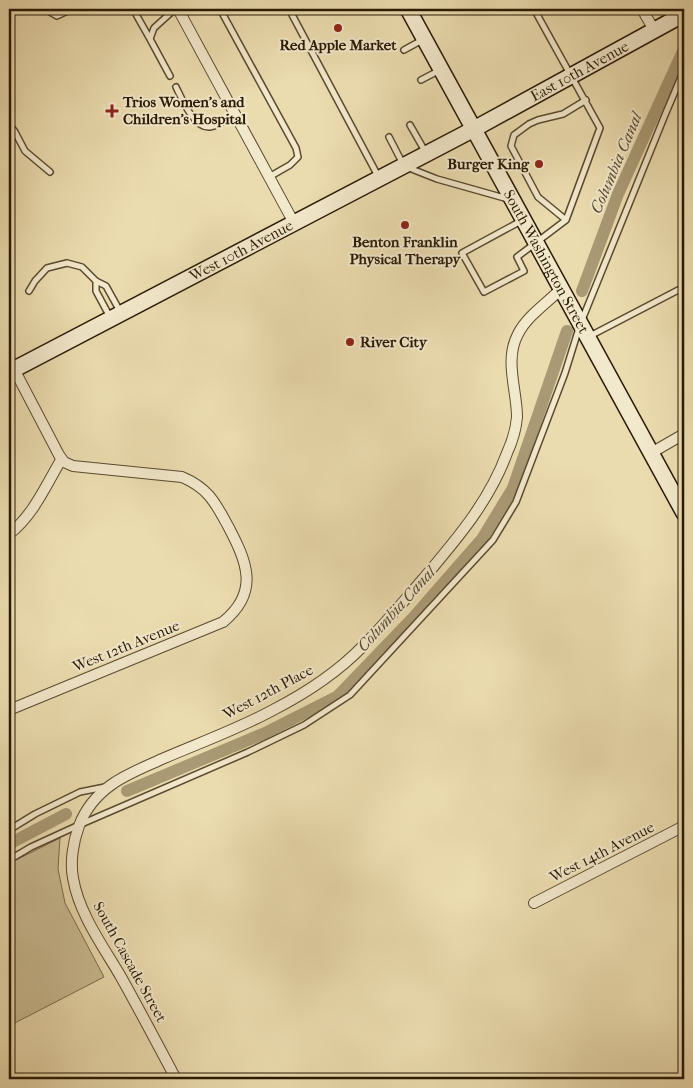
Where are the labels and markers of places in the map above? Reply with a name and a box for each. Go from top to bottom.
marker: Red Apple Market [332,22,344,34]
place label: Red Apple Market [279,36,397,54]
place label: Trios Women's and Children's Hospital [122,93,247,128]
marker: Trios Women's and Children's Hospital [105,104,119,118]
place label: Burger King [447,155,530,173]
marker: Burger King [533,158,545,170]
marker: Benton Franklin Physical Therapy [399,219,411,231]
place label: Benton Franklin Physical Therapy [350,233,461,268]
place label: River City [360,333,428,351]
marker: River City [344,336,356,348]

